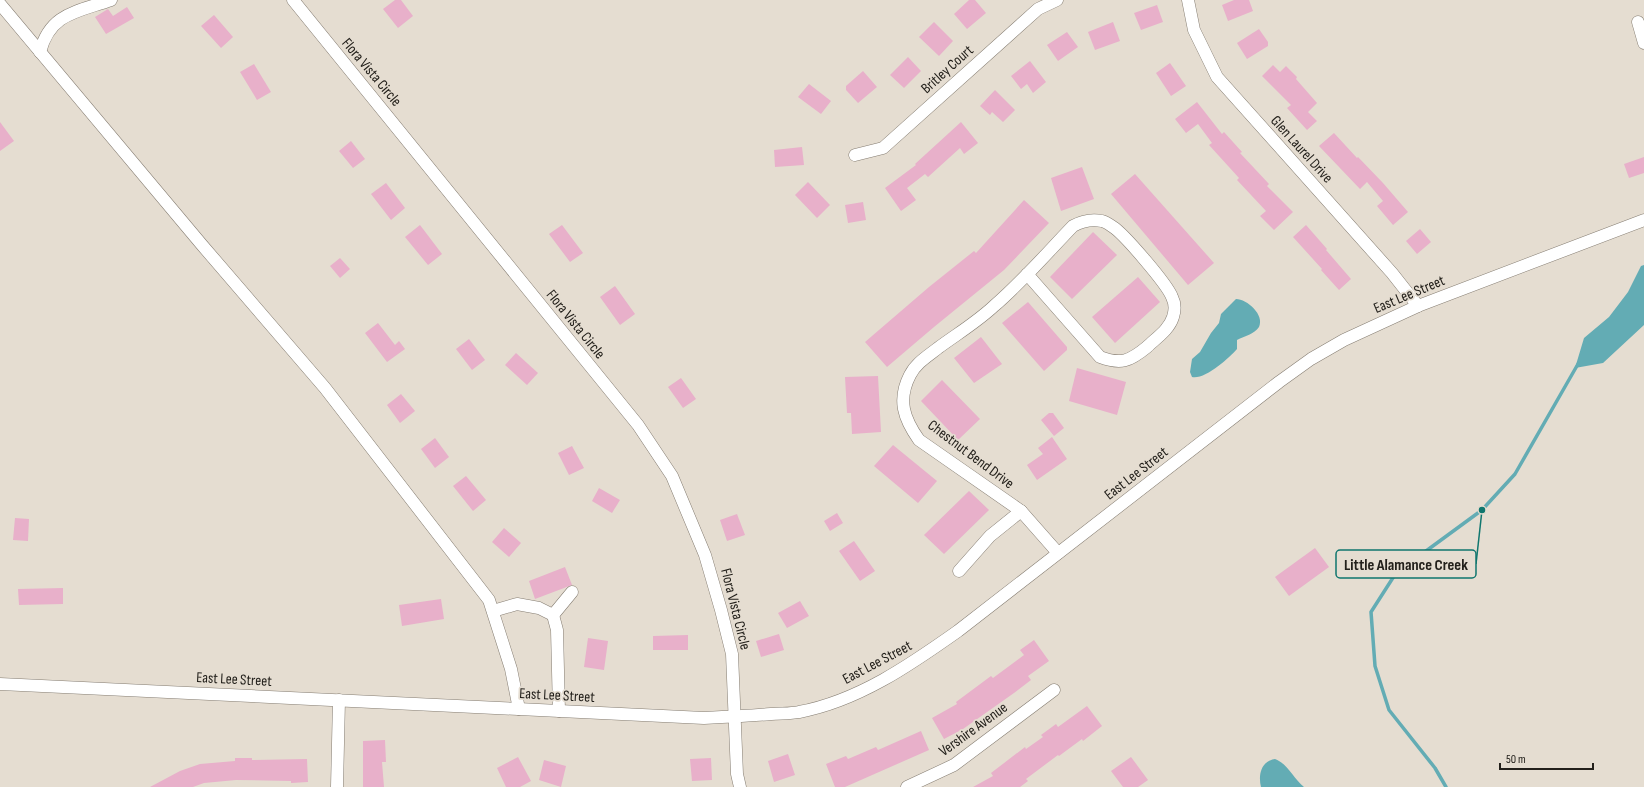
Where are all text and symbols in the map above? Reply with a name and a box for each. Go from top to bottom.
street label: Flora Vista Circle [338,34,406,110]
street label: Britley Court [917,41,978,98]
street label: Glen Laurel Drive [1266,112,1337,187]
street label: East Lee Street [1371,271,1448,318]
street label: Flora Vista Circle [542,286,609,363]
street label: Chestnut Bend Drive [924,416,1018,493]
street label: East Lee Street [1101,442,1172,504]
callout: Little Alamance Creek [1336,550,1476,578]
text: Little Alamance Creek [1344,556,1468,575]
street label: Flora Vista Circle [716,566,755,652]
street label: East Lee Street [839,636,915,689]
street label: East Lee Street [196,668,273,691]
street label: East Lee Street [519,684,596,707]
street label: Vershire Avenue [935,698,1011,761]
scale bar [1500,745,1593,771]
text: 50 m [1506,752,1526,767]

